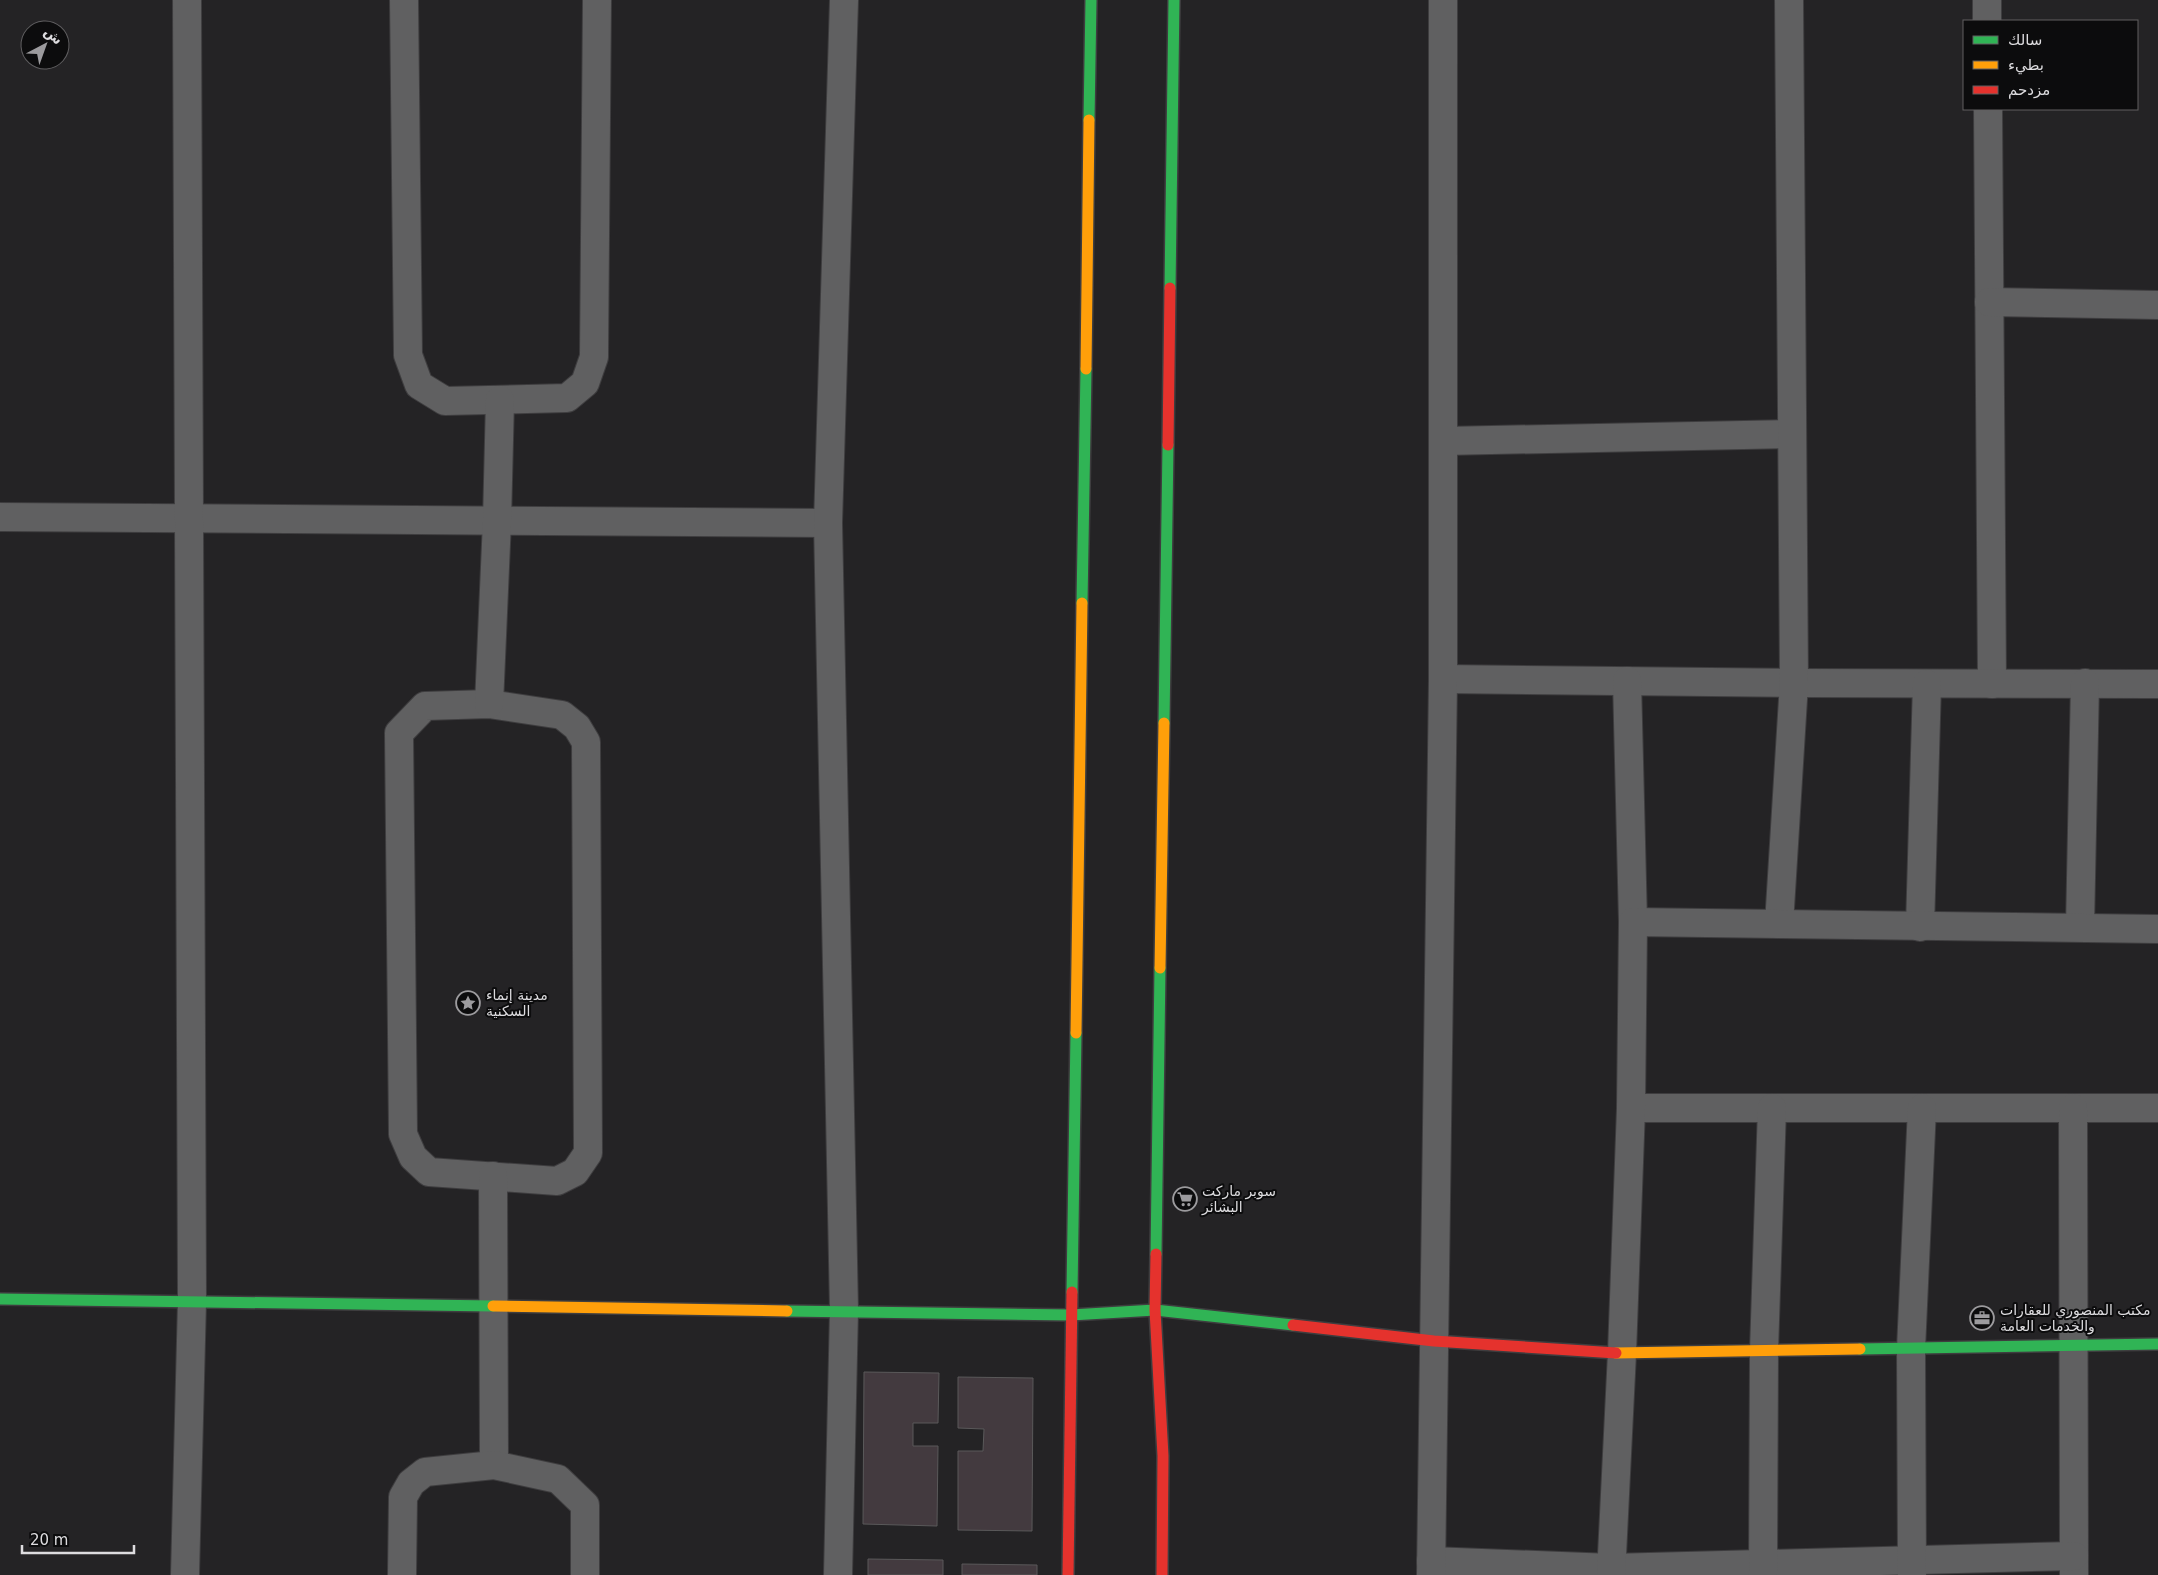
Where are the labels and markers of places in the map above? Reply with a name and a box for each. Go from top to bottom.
place label: مدينة إنماء السكنية [486,987,548,1019]
place icon: مدينة إنماء السكنية [455,990,481,1016]
place label: سوبر ماركت البشائر [1201,1183,1276,1216]
supermarket icon: سوبر ماركت البشائر [1172,1186,1198,1212]
place label: مكتب المنصوري للعقارات والخدمات العامة [2000,1302,2151,1335]
office icon: مكتب المنصوري للعقارات والخدمات العامة [1969,1305,1995,1331]

